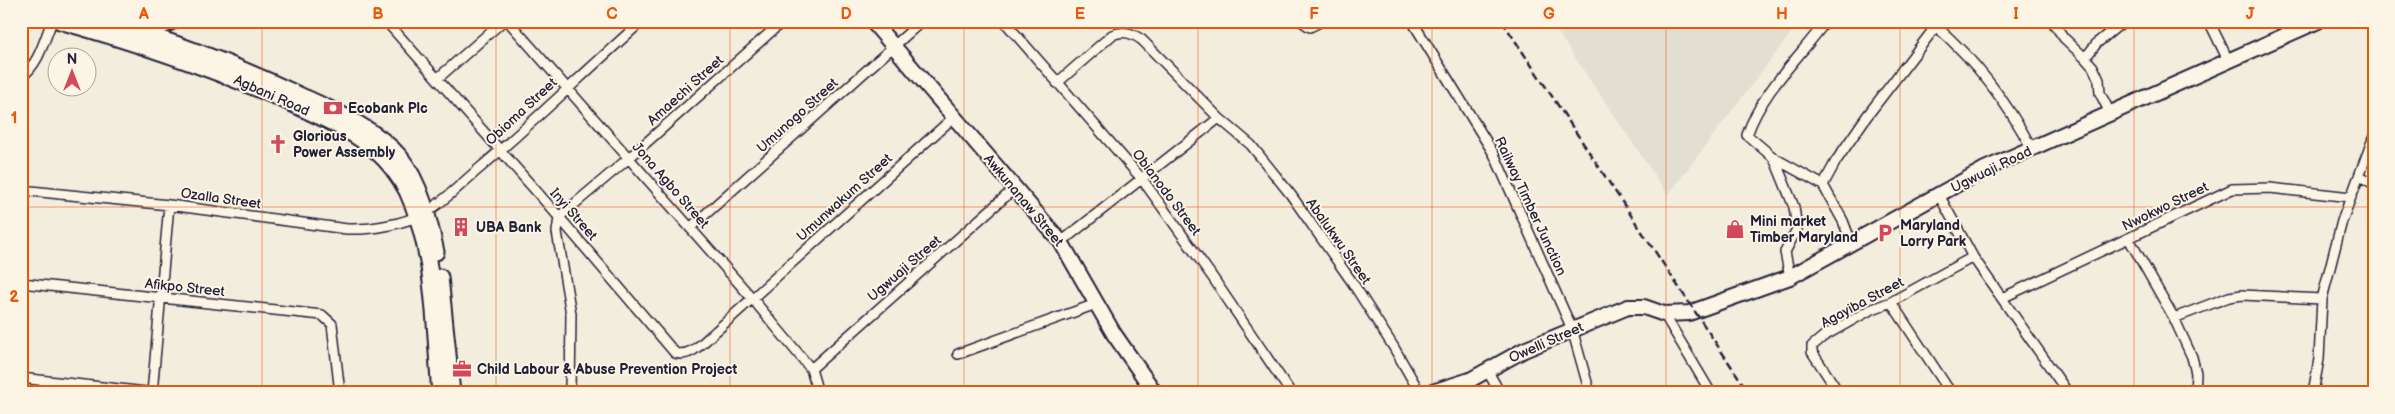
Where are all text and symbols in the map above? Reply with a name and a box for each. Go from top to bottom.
text: A [138,5,149,24]
text: B [372,5,384,24]
text: C [606,5,618,24]
text: D [840,5,852,24]
text: E [1075,5,1085,24]
text: F [1309,5,1319,24]
text: G [1543,5,1555,24]
text: H [1776,5,1788,24]
text: I [2013,5,2019,24]
text: J [2246,5,2255,24]
north arrow [48,48,98,98]
text: N [67,51,77,68]
street label: Amaechi Street [644,51,727,129]
street label: Agbani Road [231,71,312,120]
street label: Obioma Street [482,74,561,149]
street label: Umunogo Street [753,74,842,156]
bank icon: Ecobank Plc [322,97,344,119]
place label: Ecobank Plc [348,100,428,117]
text: 1 [11,109,17,128]
place label: Glorious Power Assembly [293,128,396,161]
church icon: Glorious Power Assembly [267,133,289,155]
street label: Railway Timber Junction [1491,134,1570,278]
street label: Jona Agbo Street [629,139,713,232]
street label: Ugwuaji Road [1948,143,2034,196]
street label: Obianodo Street [1129,146,1205,239]
street label: Umunwakum Street [793,150,896,245]
street label: Awkunanaw Street [980,151,1068,250]
street label: Nwokwo Street [2119,178,2212,235]
street label: Ozalla Street [180,184,263,213]
street label: Inyi Street [546,185,601,244]
street label: Abalukwu Street [1303,195,1375,288]
place label: Mini market Timber Maryland [1750,213,1858,246]
building icon: UBA Bank [450,216,472,238]
place label: Maryland Lorry Park [1900,217,1967,250]
shop icon: Mini market Timber Maryland [1724,218,1746,240]
place label: UBA Bank [476,219,542,236]
parking icon: Maryland Lorry Park [1874,222,1896,244]
street label: Ugwuaji Street [864,231,945,305]
street label: Agayiba Street [1818,273,1907,331]
street label: Afikpo Street [144,275,226,300]
text: 2 [9,288,19,307]
street label: Owelli Street [1506,318,1587,366]
office icon: Child Labour & Abuse Prevention Project [451,358,473,380]
place label: Child Labour & Abuse Prevention Project [477,361,737,378]

